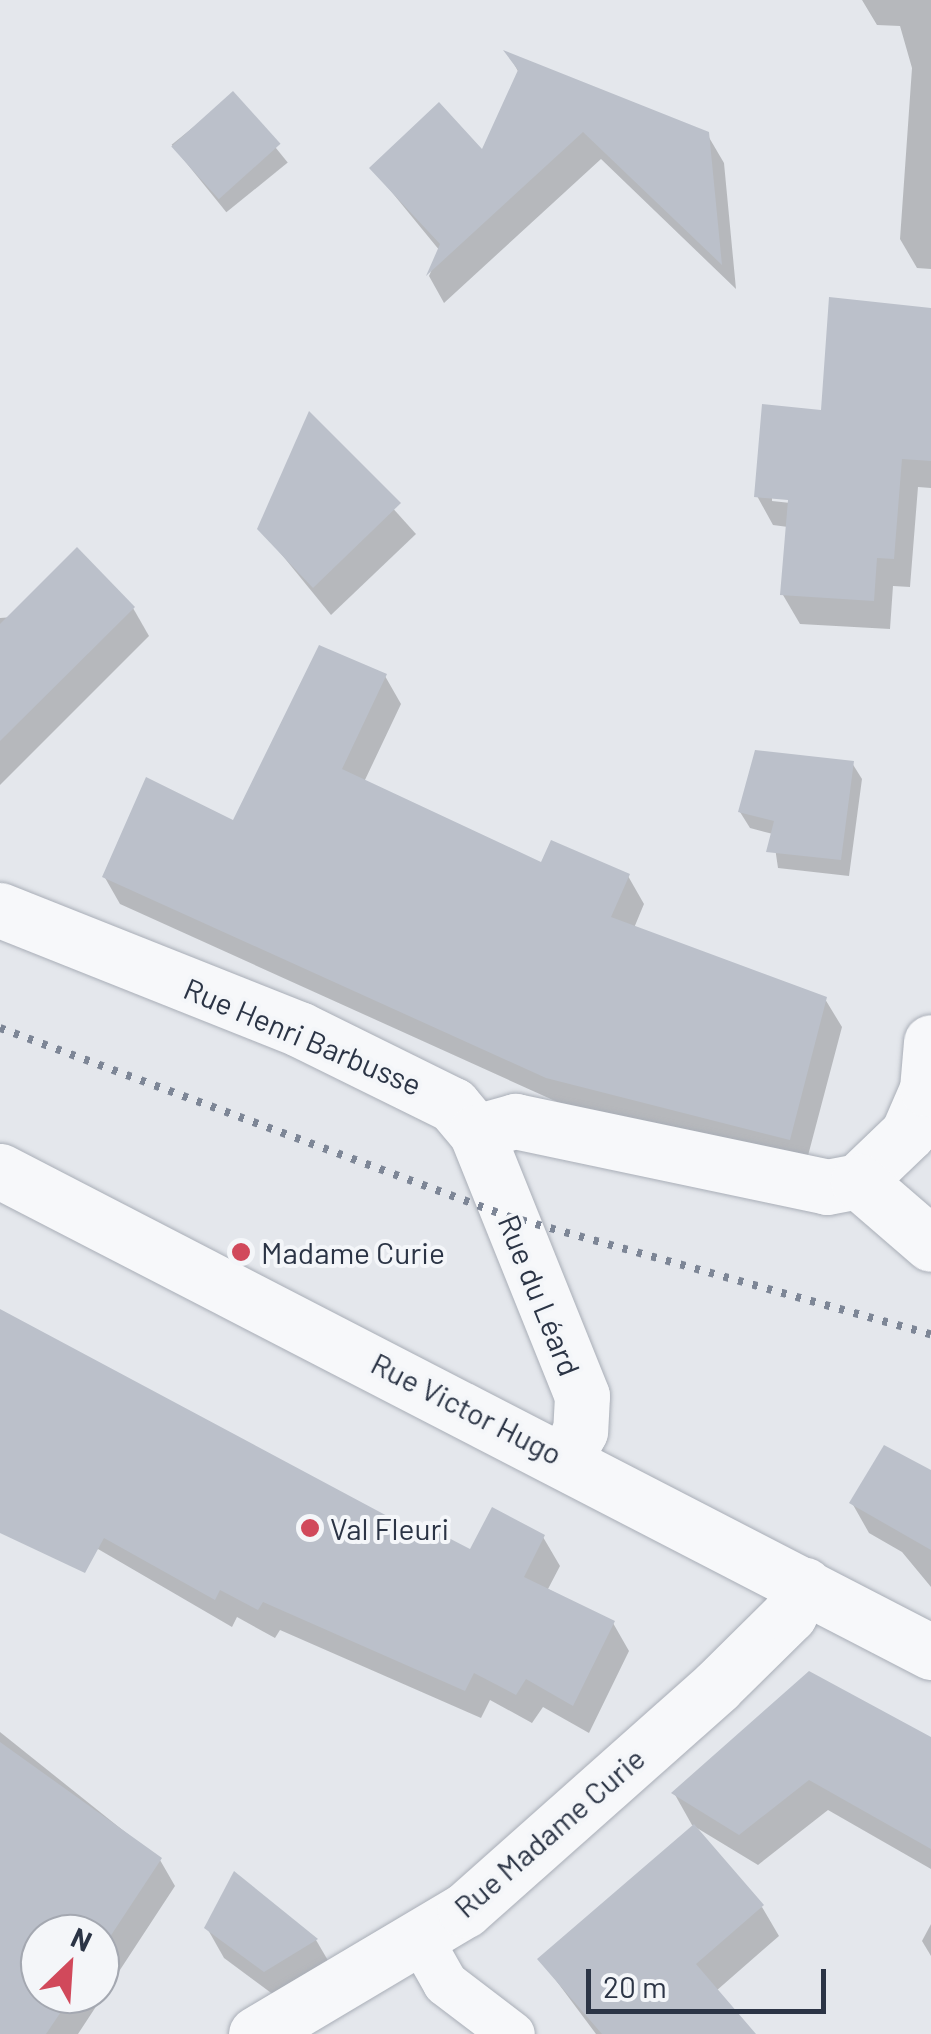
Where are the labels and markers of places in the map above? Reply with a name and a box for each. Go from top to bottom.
place label: Madame Curie [261,1234,445,1270]
marker: Madame Curie [230,1241,252,1263]
place label: Val Fleuri [330,1510,449,1546]
marker: Val Fleuri [299,1517,321,1539]

